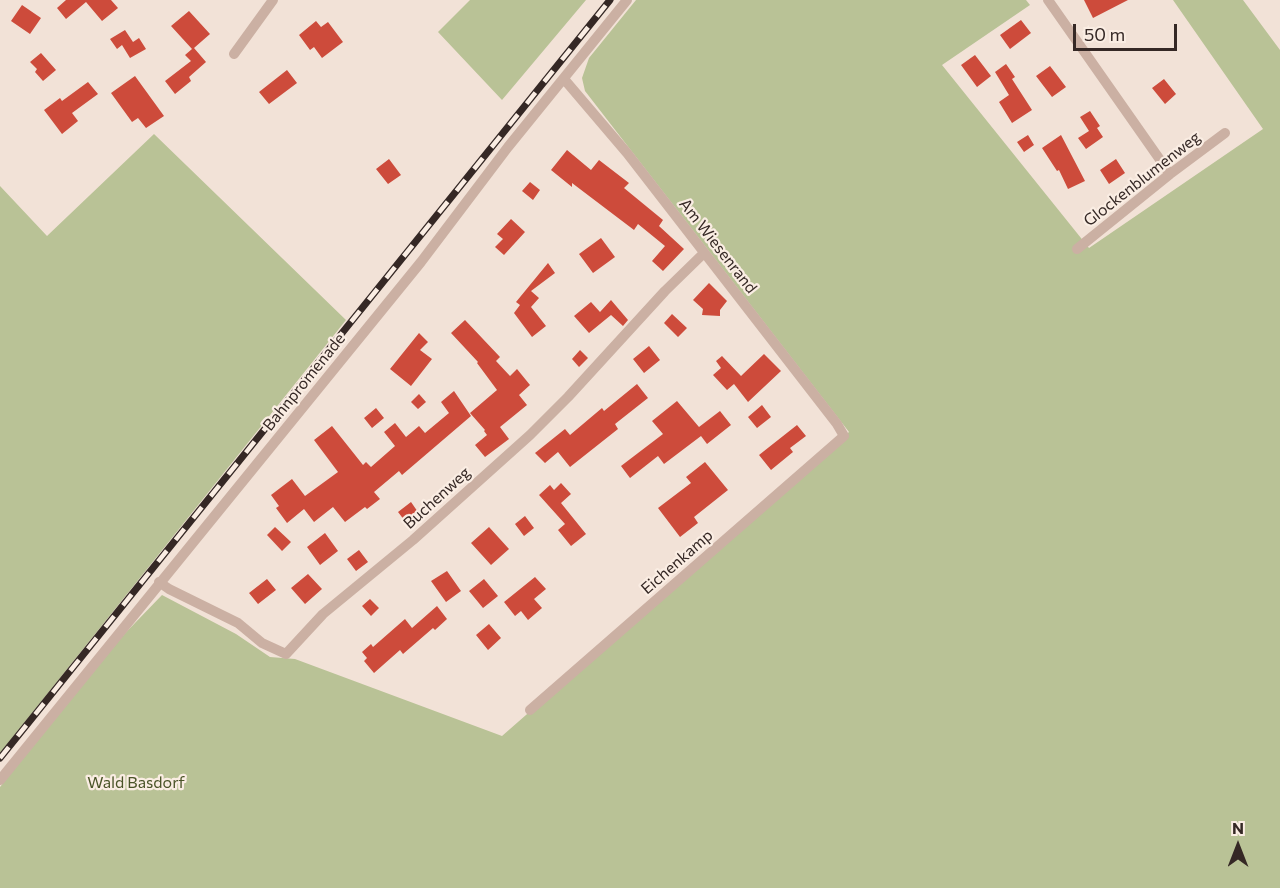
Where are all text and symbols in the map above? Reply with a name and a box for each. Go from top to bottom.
scale bar [1076,12,1180,50]
text: 50 m [1084,23,1125,45]
street label: Glockenblumenweg [1080,128,1204,230]
street label: Am Wiesenrand [675,195,761,297]
street label: Bahnpromenade [259,329,349,435]
street label: Buchenweg [400,463,474,533]
street label: Eichenkamp [637,526,717,598]
park label: Wald Basdorf [87,773,185,793]
north arrow [1208,816,1268,876]
text: N [1232,818,1244,837]

